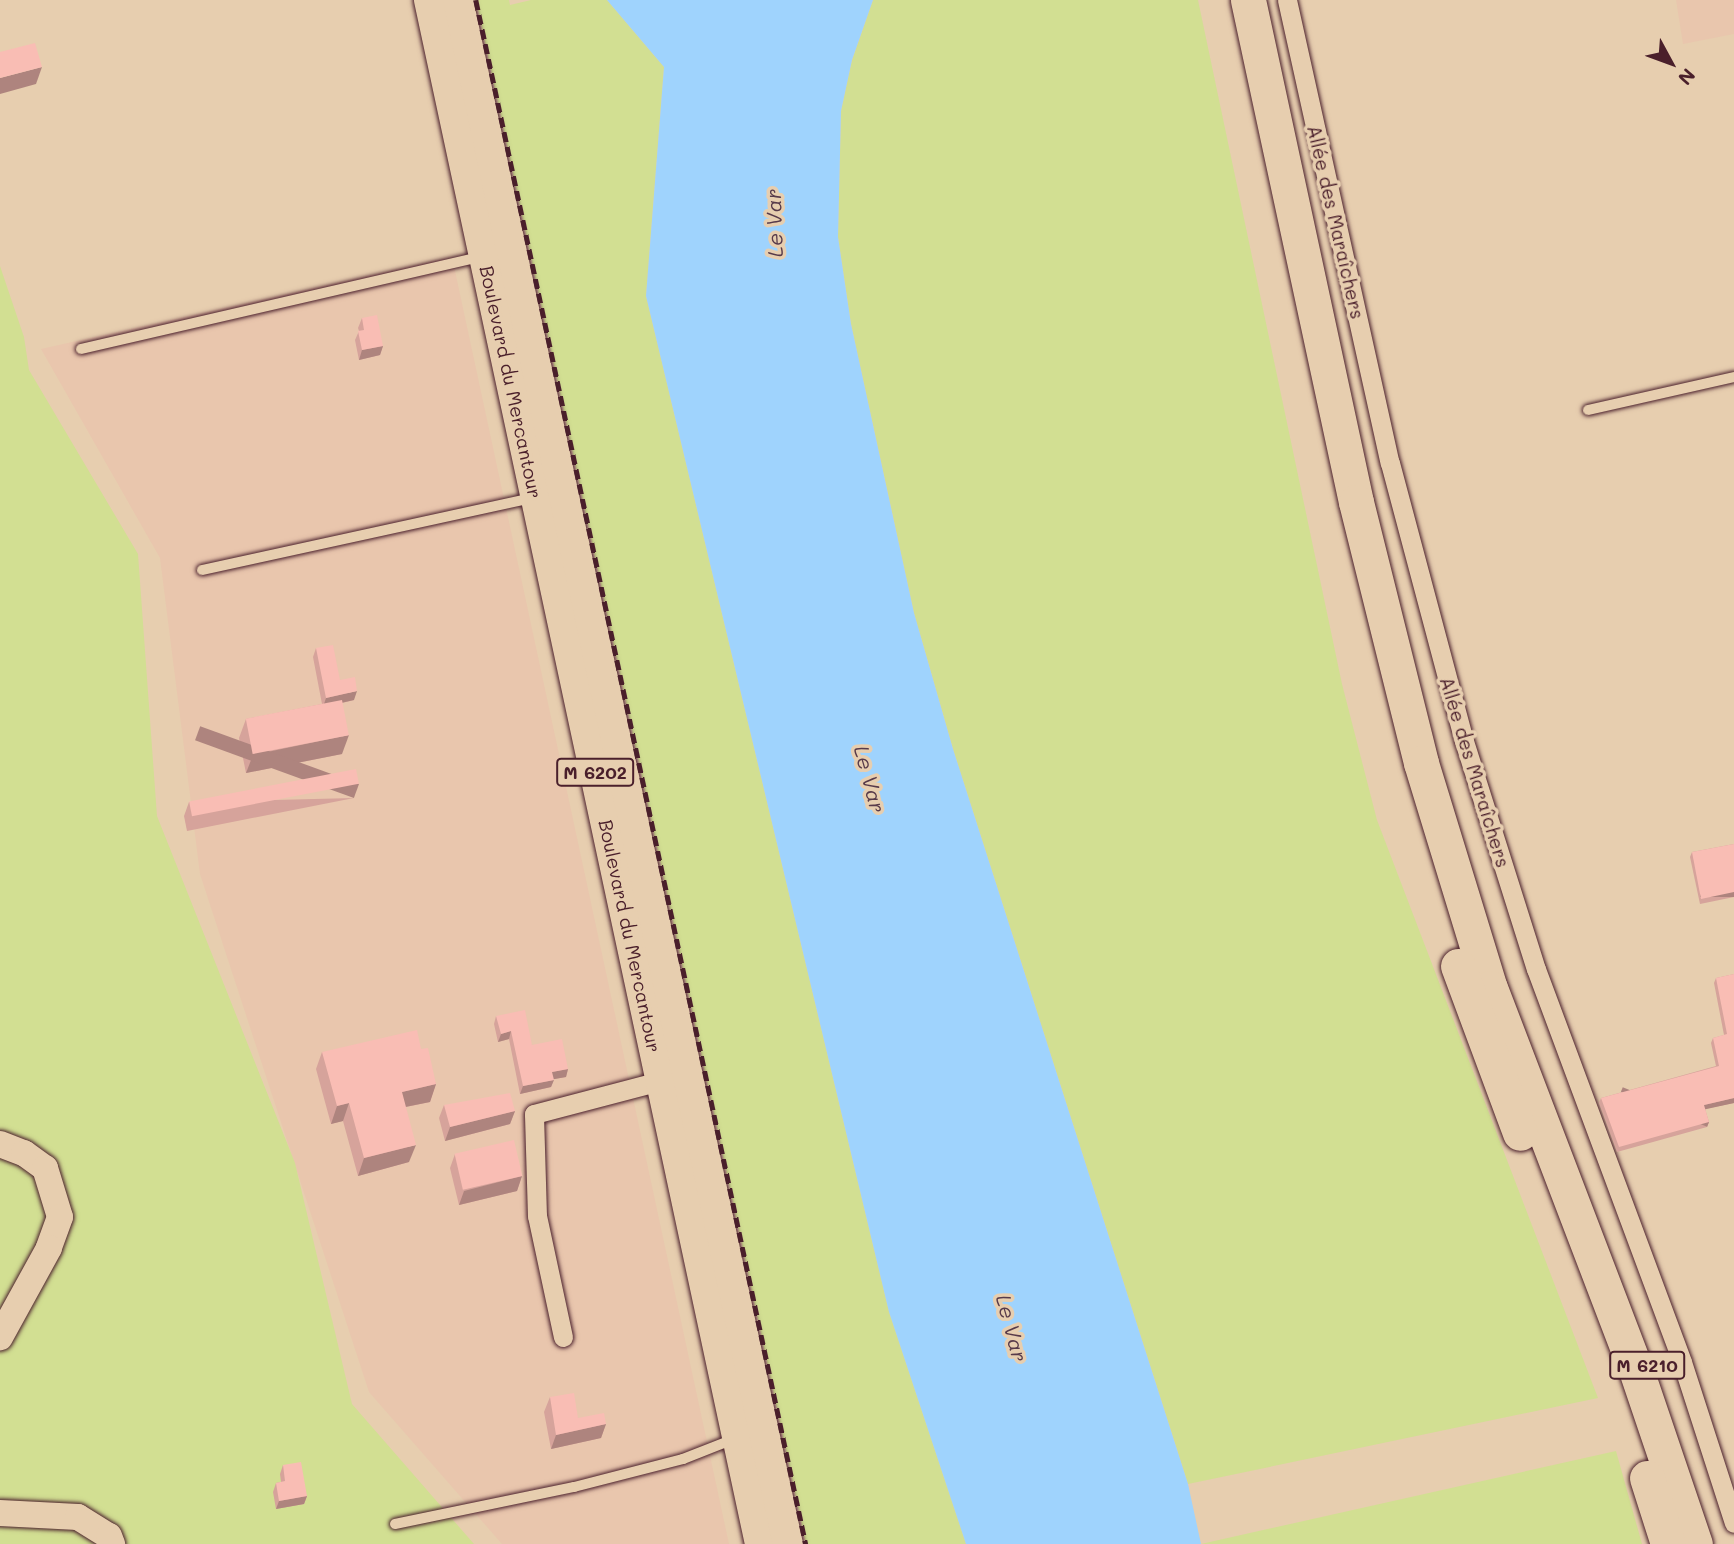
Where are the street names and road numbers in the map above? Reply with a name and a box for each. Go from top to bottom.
street label: Allée des Maraîchers [1303,123,1369,321]
street label: Boulevard du Mercantour [475,263,547,501]
street label: Allée des Maraîchers [1435,674,1515,870]
road number: M 6202 [555,758,635,786]
street label: Boulevard du Mercantour [594,817,666,1055]
road number: M 6210 [1608,1350,1686,1380]

